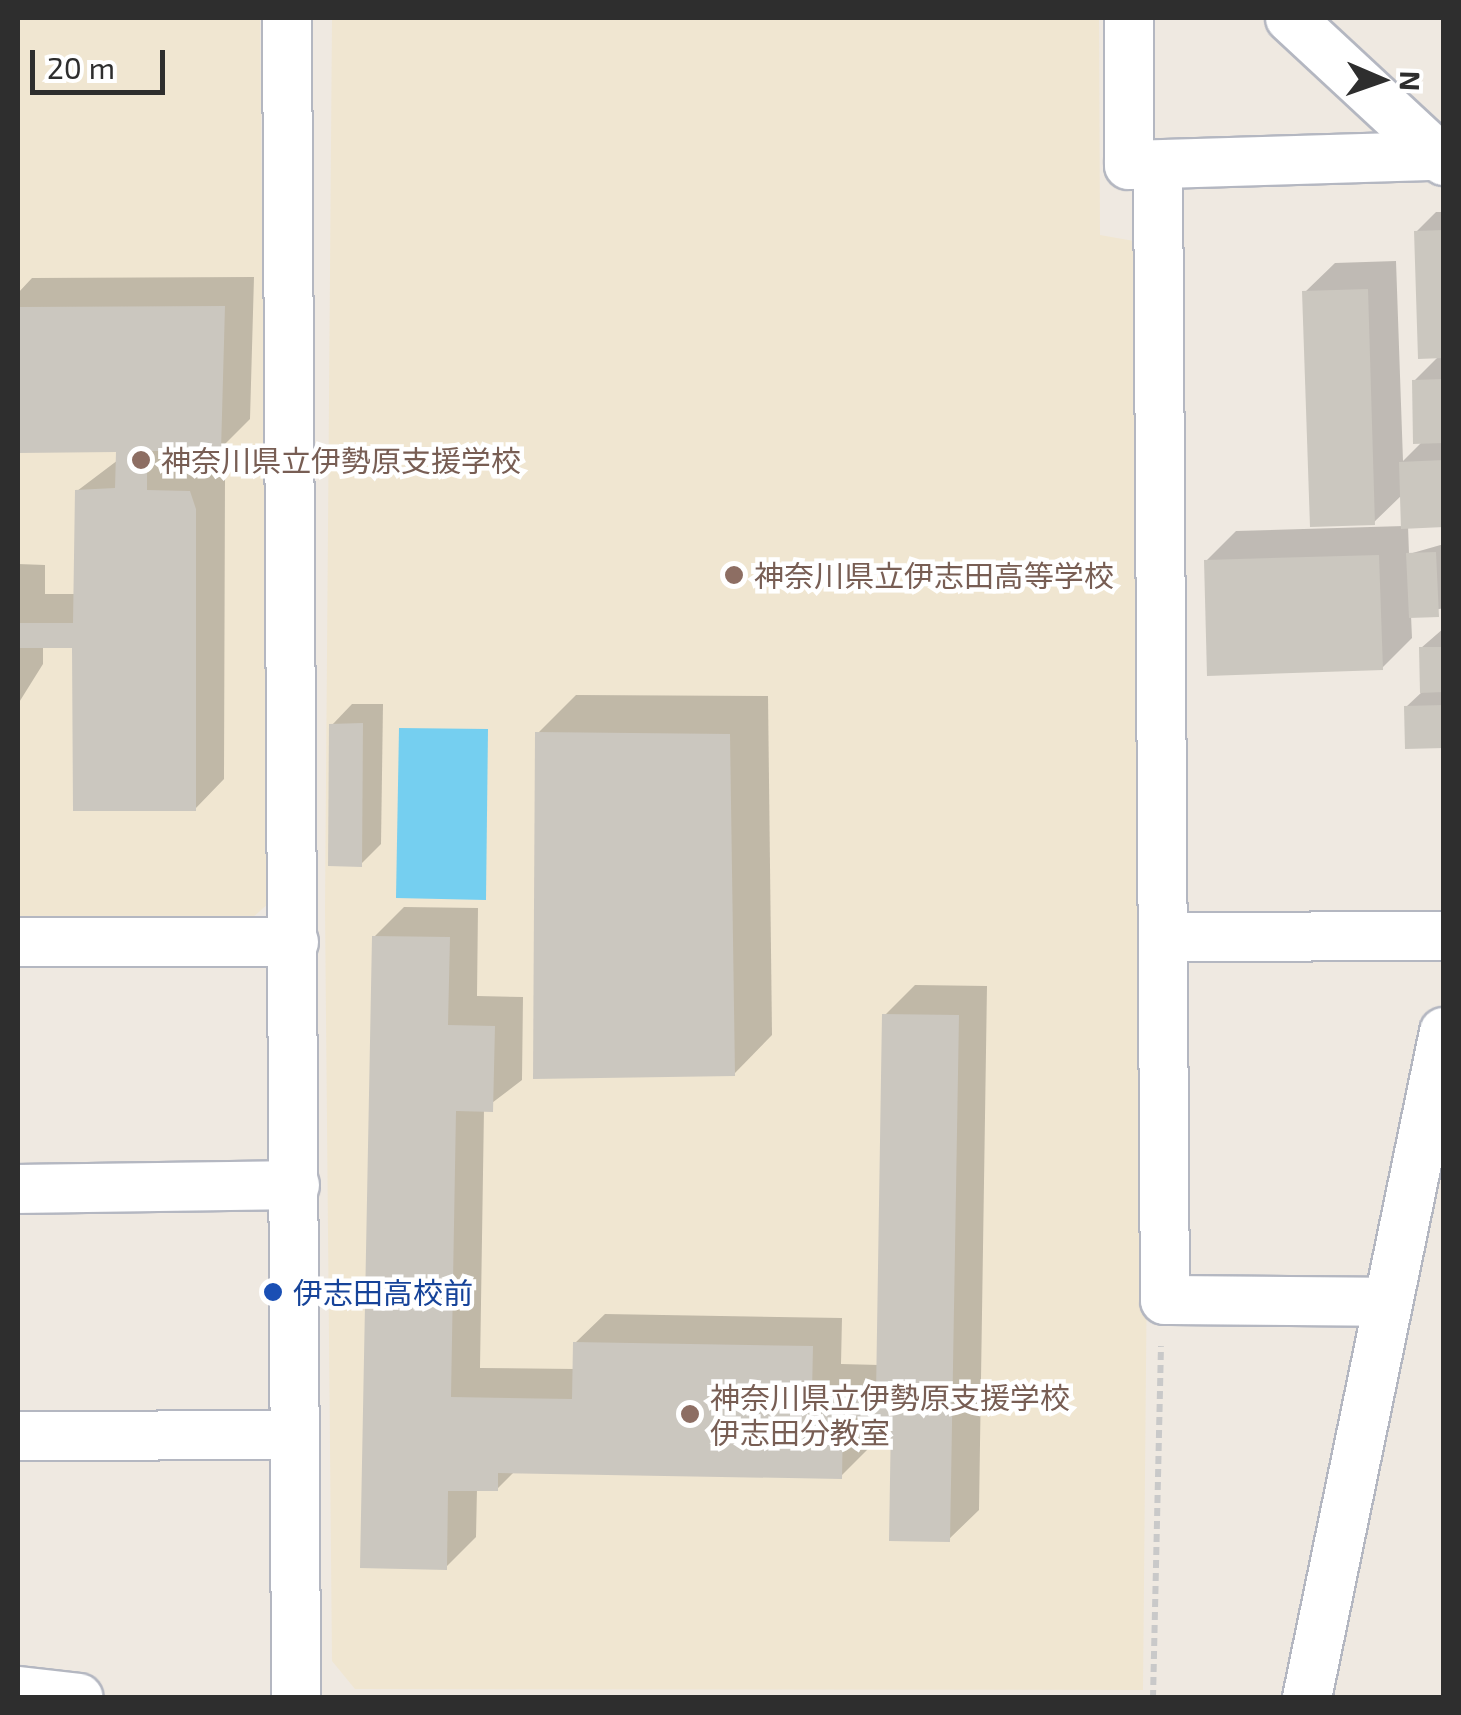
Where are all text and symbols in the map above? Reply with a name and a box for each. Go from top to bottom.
scale bar [35,30,170,92]
north arrow [1331,30,1431,130]
text: 20 m [47,49,115,85]
text: N [1394,70,1428,92]
place label: 神奈川県立伊勢原支援学校 [161,442,521,478]
marker: 神奈川県立伊勢原支援学校 [130,449,152,471]
place label: 神奈川県立伊志田高等学校 [754,557,1114,593]
marker: 神奈川県立伊志田高等学校 [723,564,745,586]
place label: 伊志田高校前 [293,1274,473,1310]
marker: 伊志田高校前 [262,1281,284,1303]
place label: 神奈川県立伊勢原支援学校 伊志田分教室 [710,1379,1070,1450]
marker: 神奈川県立伊勢原支援学校 伊志田分教室 [679,1403,701,1425]

